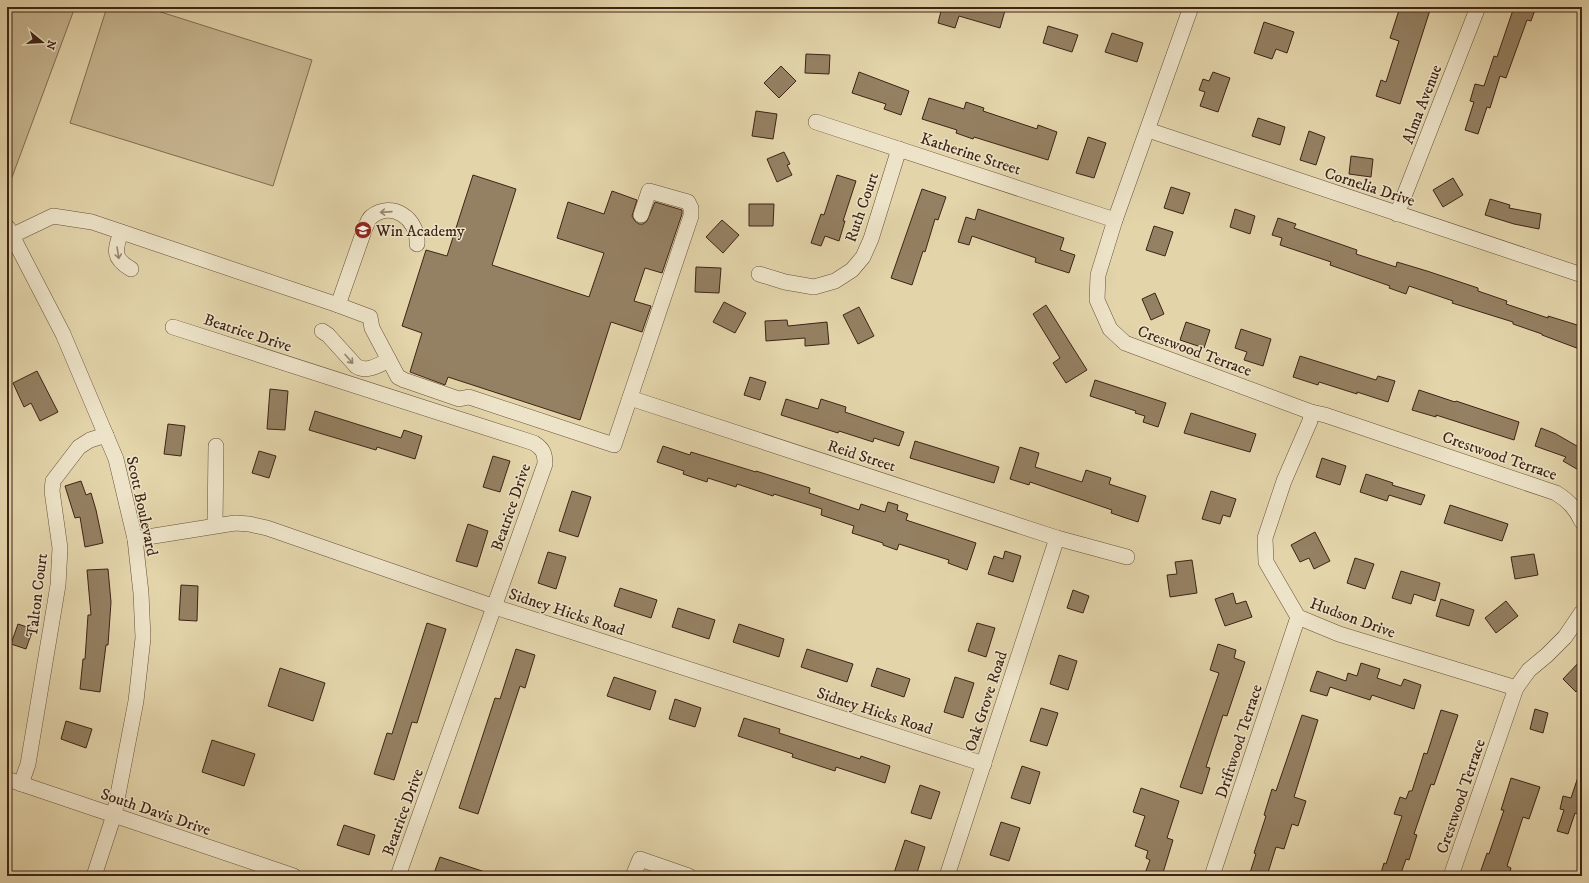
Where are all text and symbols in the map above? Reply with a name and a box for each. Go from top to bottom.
north arrow [22,22,62,62]
text: N [43,38,59,51]
street label: Alma Avenue [1398,62,1446,147]
street label: Katherine Street [918,128,1023,180]
street label: Cornelia Drive [1322,163,1418,211]
street label: Ruth Court [841,170,883,245]
one-way arrow [380,209,393,216]
school or university icon: Win Academy [353,220,373,240]
place label: Win Academy [375,221,465,241]
one-way arrow [114,246,122,259]
street label: Beatrice Drive [201,309,295,357]
street label: Crestwood Terrace [1135,321,1255,381]
one-way arrow [345,354,354,364]
street label: Crestwood Terrace [1440,427,1560,485]
street label: Reid Street [825,436,898,476]
street label: Scott Boulevard [122,454,162,558]
street label: Beatrice Drive [487,461,535,554]
street label: Talton Court [22,552,52,638]
street label: Sidney Hicks Road [506,584,627,640]
street label: Hudson Drive [1307,593,1398,643]
street label: Oak Grove Road [960,648,1012,754]
street label: Driftwood Terrace [1211,681,1267,801]
street label: Sidney Hicks Road [814,683,935,739]
street label: Crestwood Terrace [1432,736,1490,856]
street label: Beatrice Drive [378,766,428,859]
street label: South Davis Drive [98,784,214,840]

